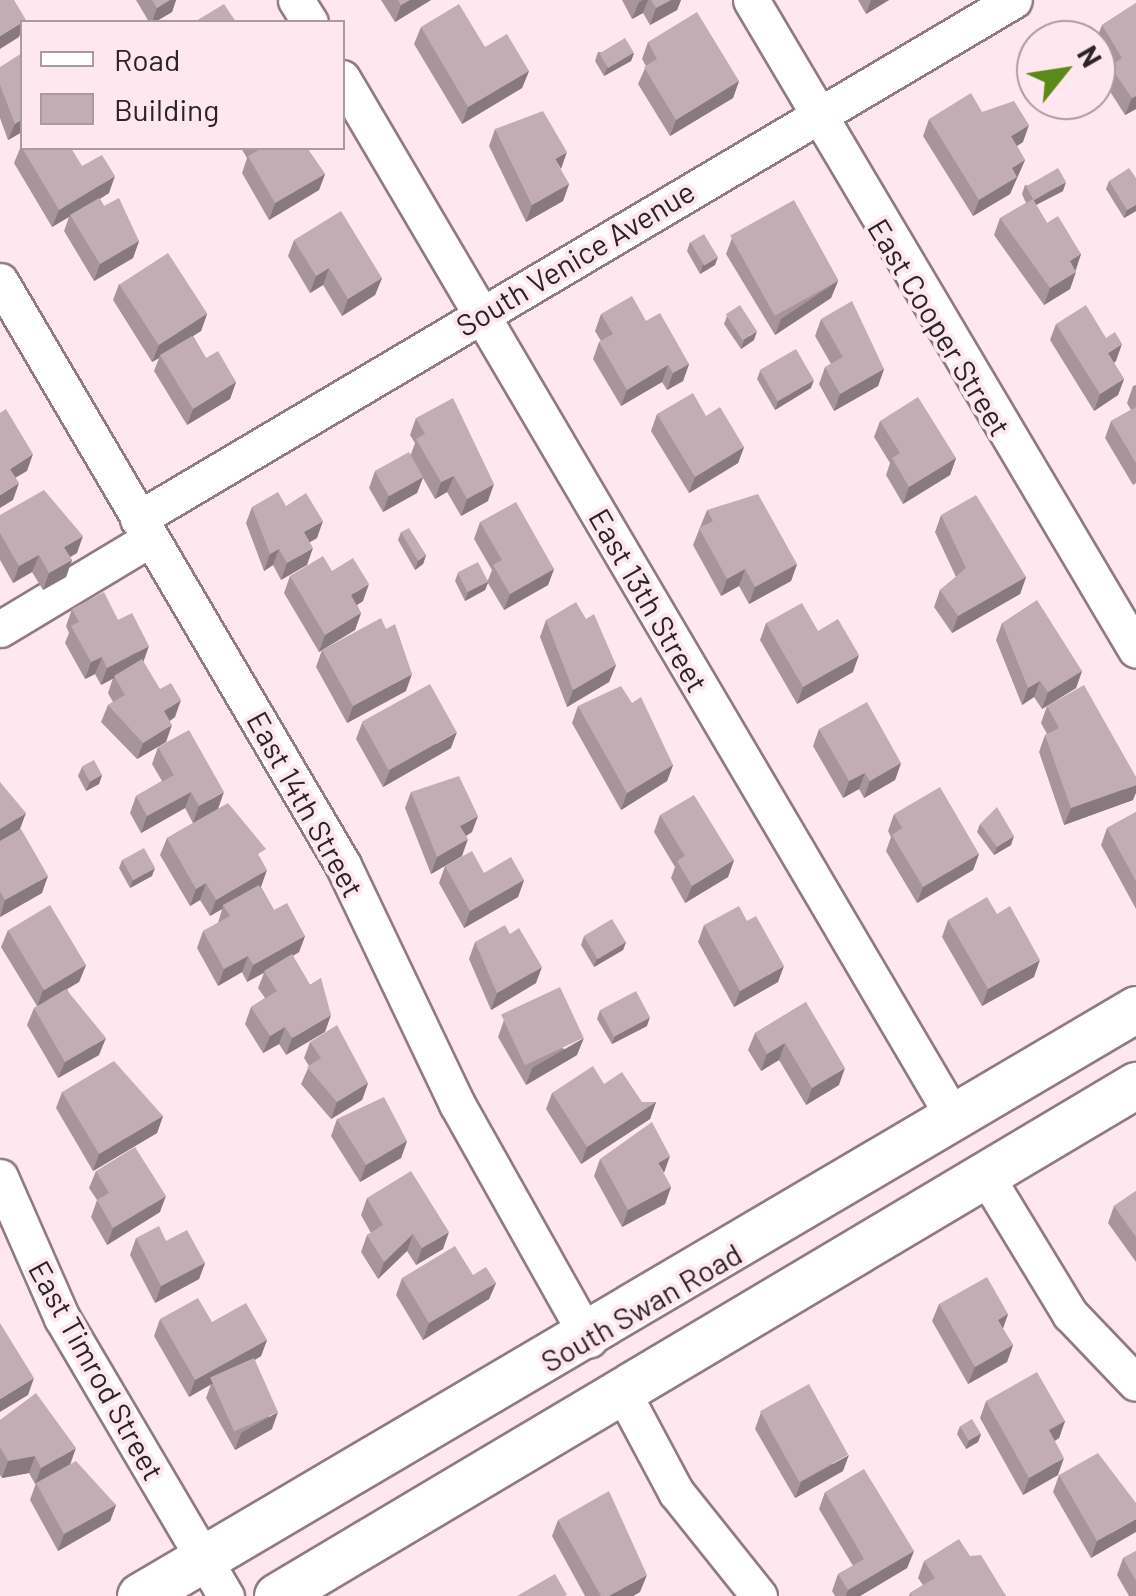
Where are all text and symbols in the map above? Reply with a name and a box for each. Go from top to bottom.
legend [20,20,345,150]
north arrow [1016,20,1116,120]
text: N [1071,39,1110,73]
text: Road [114,41,180,77]
text: Building [114,91,219,127]
street label: South Venice Avenue [449,173,701,343]
street label: East Cooper Street [861,212,1019,442]
street label: East 13th Street [582,502,716,698]
street label: East 14th Street [240,705,372,903]
street label: South Swan Road [534,1235,748,1379]
street label: East Timrod Street [22,1254,172,1486]

